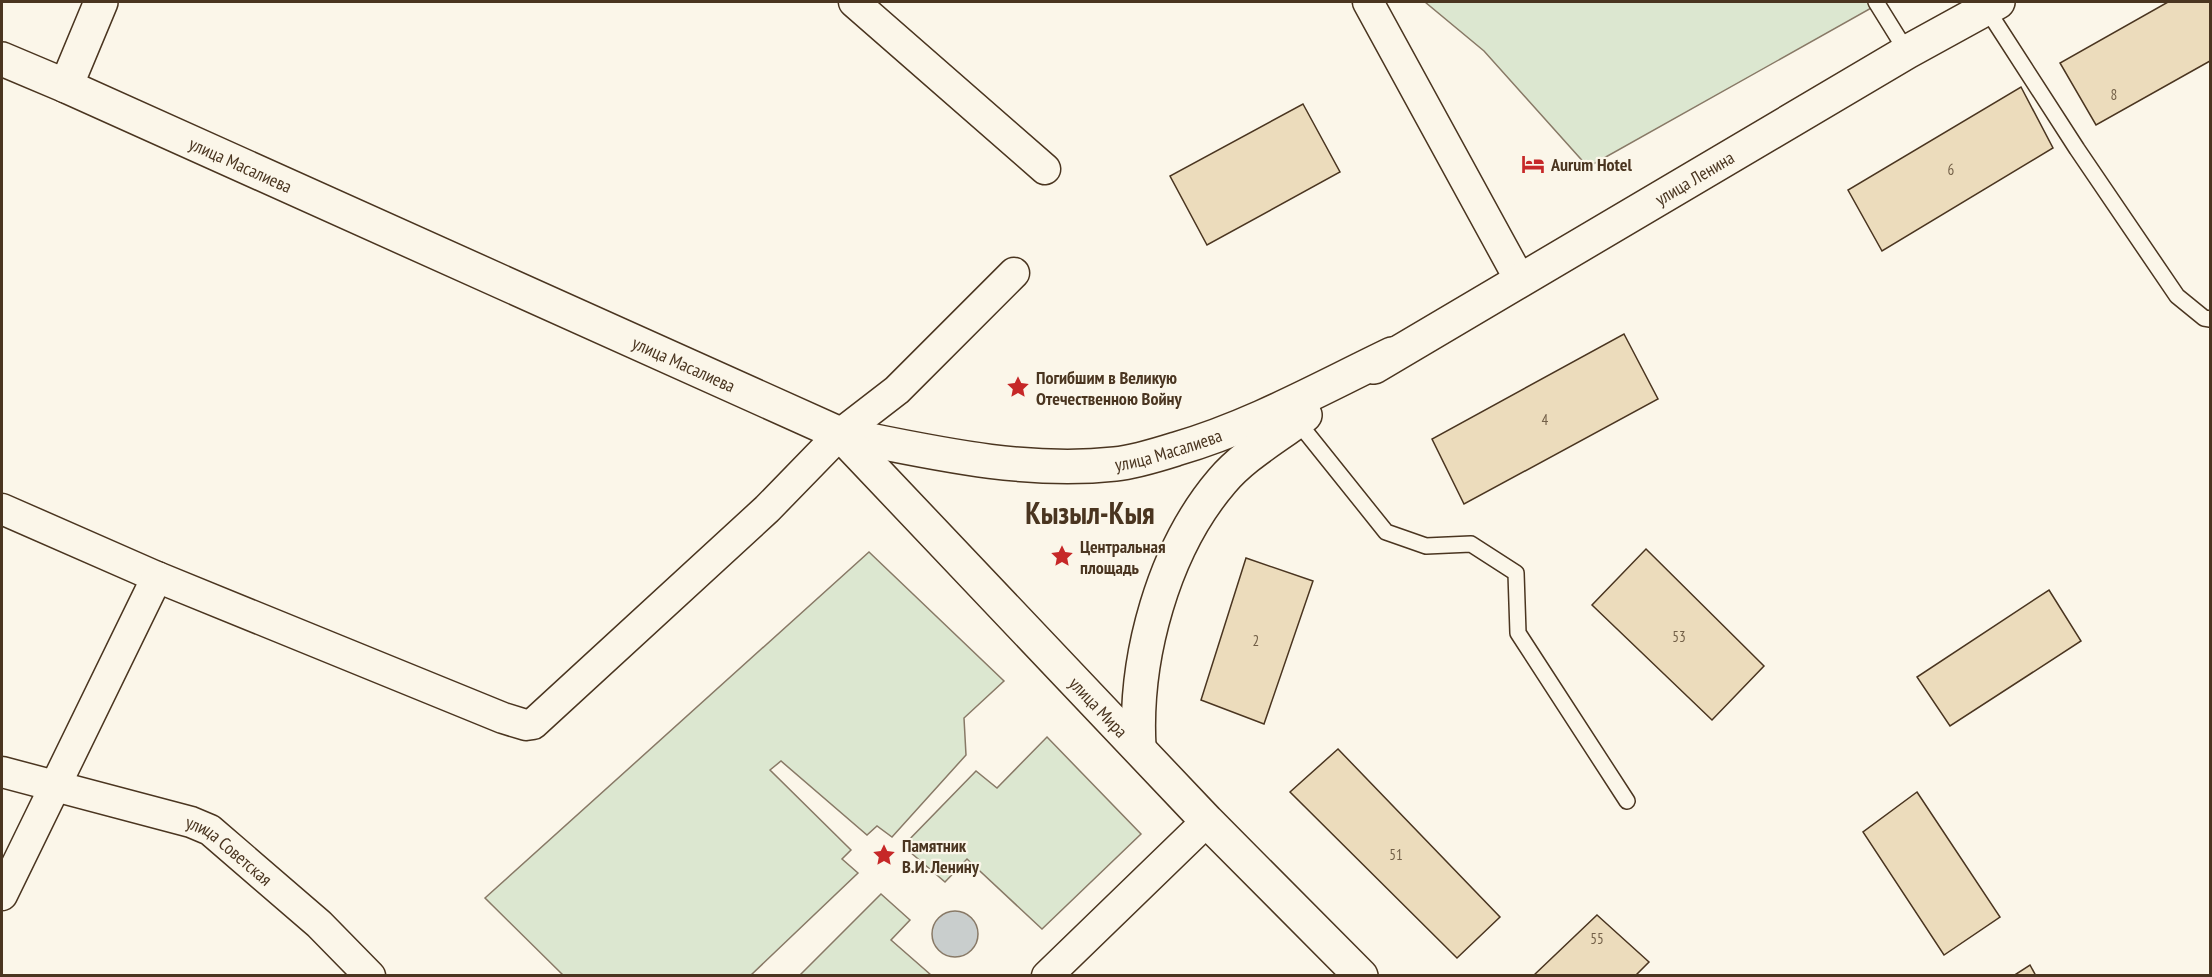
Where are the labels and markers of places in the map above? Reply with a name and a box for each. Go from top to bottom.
hotel icon: Aurum Hotel [1520,151,1546,177]
place label: Aurum Hotel [1550,153,1633,176]
place label: Погибшим в Великую Отечественною Войну [1036,366,1182,410]
place icon: Погибшим в Великую Отечественною Войну [1005,374,1031,400]
place label: Центральная площадь [1080,535,1165,579]
place icon: Центральная площадь [1049,543,1075,569]
place label: Памятник В.И. Ленину [902,834,980,878]
place icon: Памятник В.И. Ленину [871,842,897,868]

